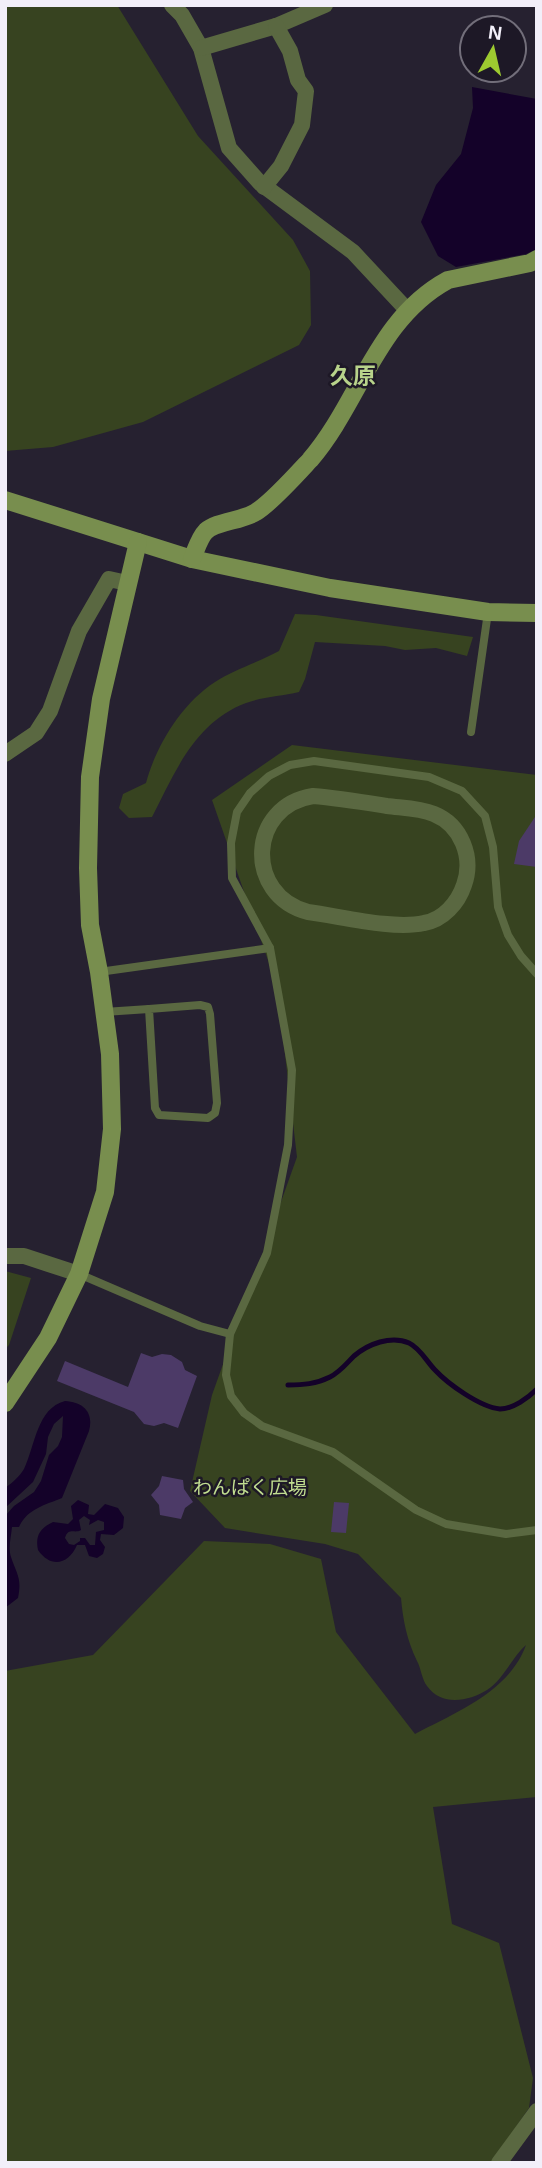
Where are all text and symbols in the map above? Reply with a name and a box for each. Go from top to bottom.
north arrow [458,14,528,84]
text: N [487,21,504,44]
district label: 久原 [330,363,376,389]
park label: わんぱく広場 [193,1477,307,1498]

